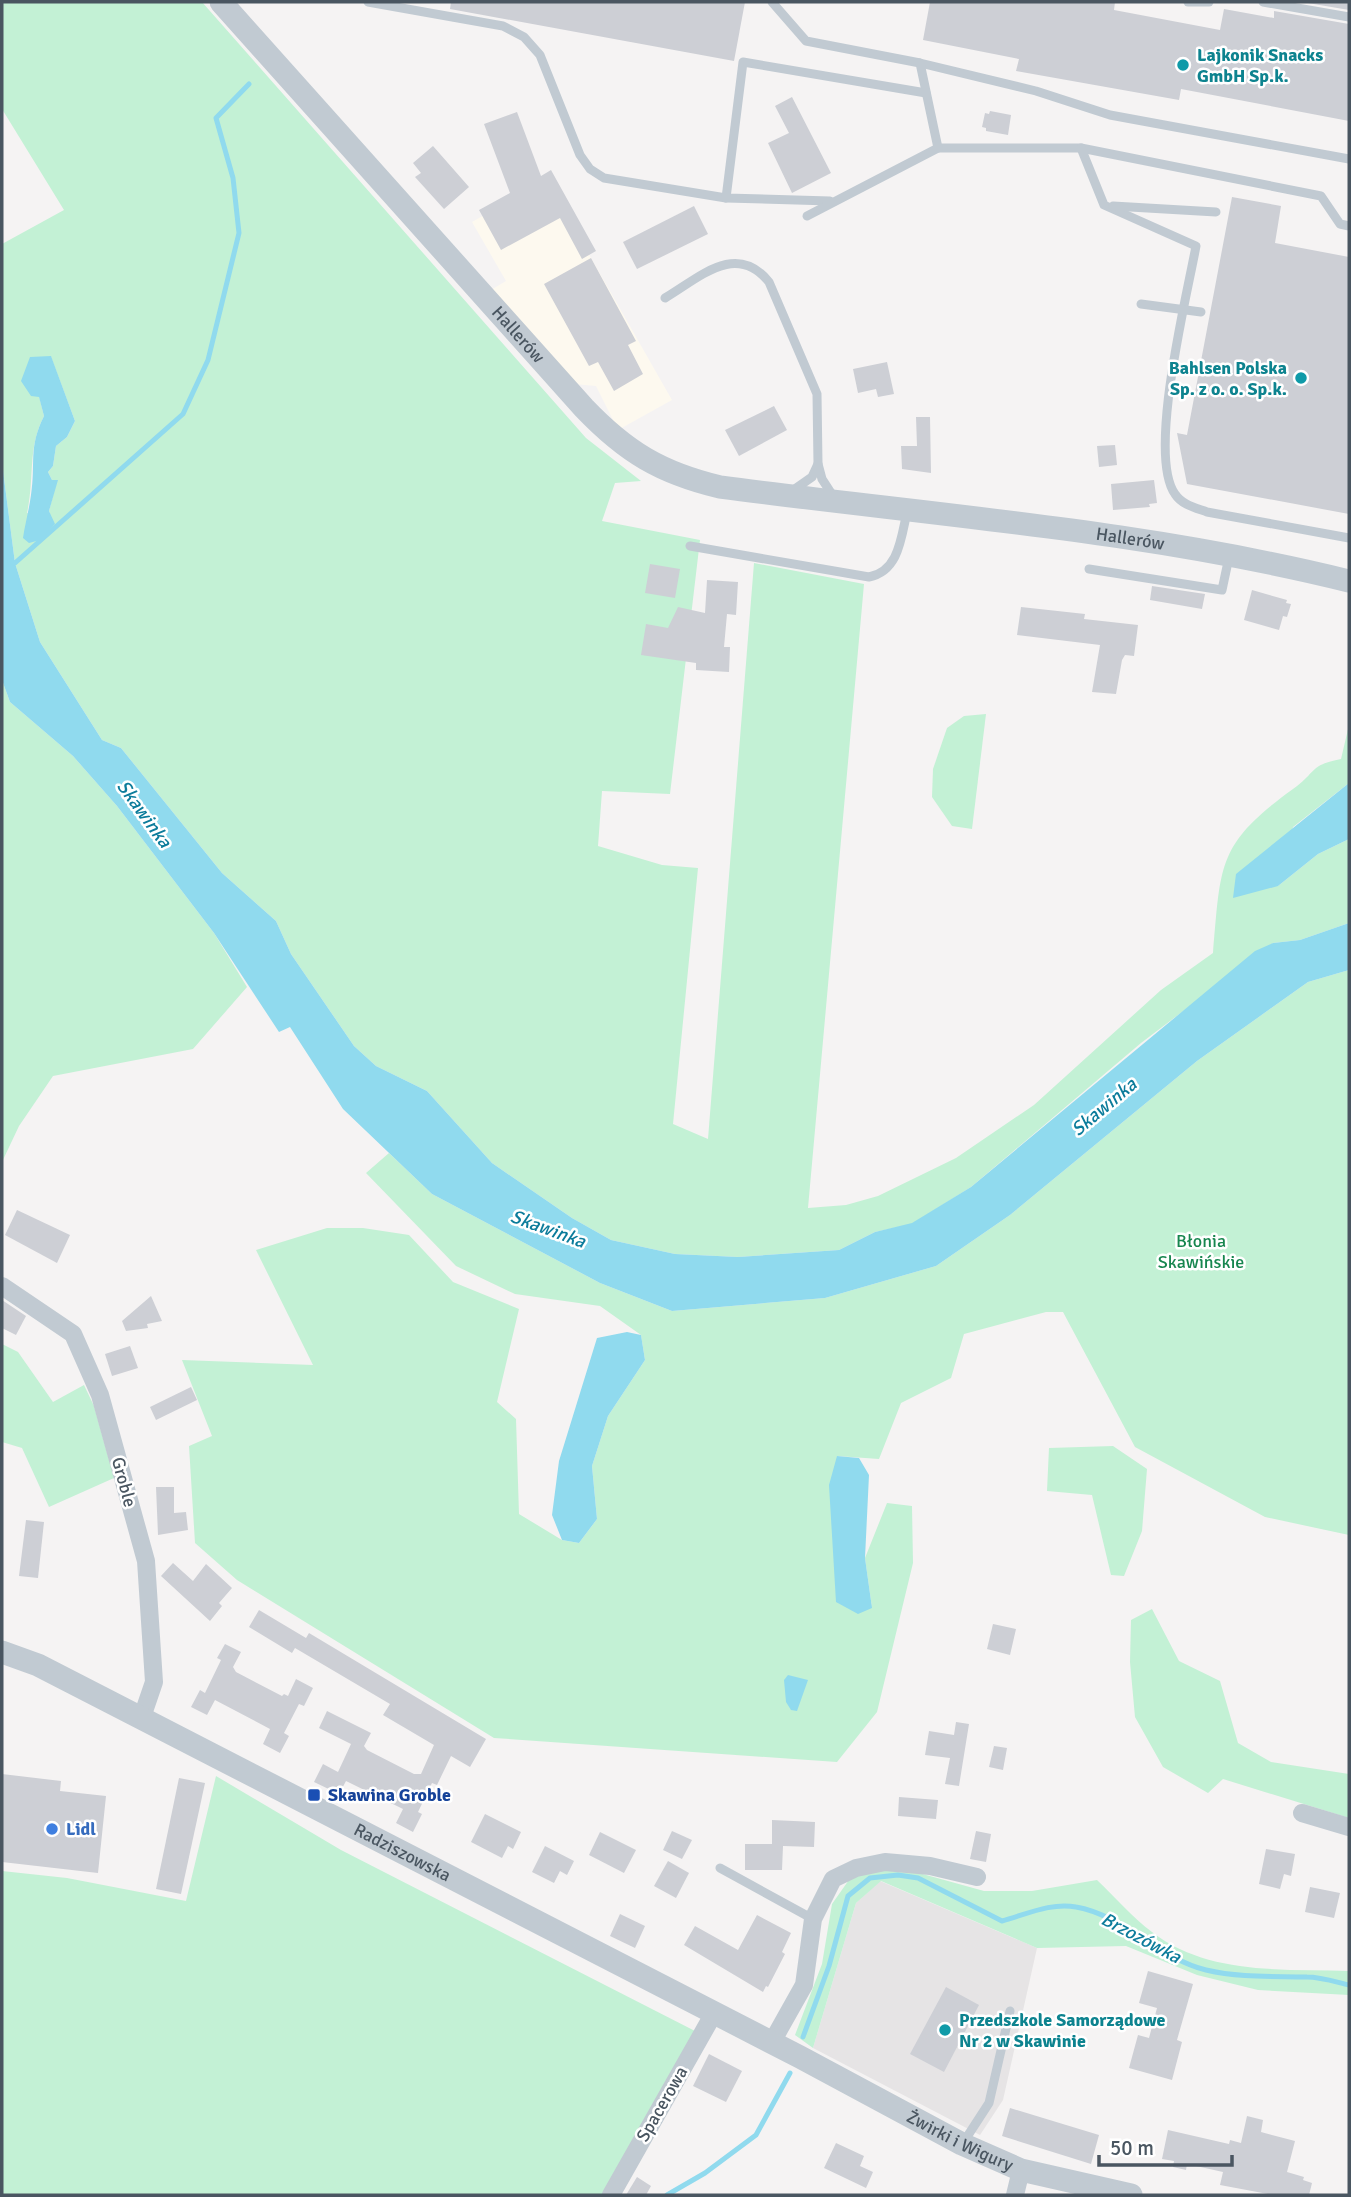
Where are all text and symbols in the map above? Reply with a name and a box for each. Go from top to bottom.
place label: Lajkonik Snacks GmbH Sp.k. [1197,44,1323,87]
marker: Lajkonik Snacks GmbH Sp.k. [1175,57,1191,73]
street label: Hallerów [487,301,549,368]
place label: Bahlsen Polska Sp. z o. o. Sp.k. [1169,357,1287,400]
marker: Bahlsen Polska Sp. z o. o. Sp.k. [1293,370,1309,386]
street label: Hallerów [1095,523,1166,555]
water label: Skawinka [111,775,177,854]
water label: Skawinka [1066,1072,1143,1141]
water label: Skawinka [507,1204,590,1254]
park label: Błonia Skawińskie [1158,1230,1244,1273]
street label: Groble [107,1455,141,1509]
place label: Skawina Groble [328,1784,451,1806]
marker: Skawina Groble [306,1787,322,1803]
place label: Lidl [66,1818,96,1840]
street label: Radziszowska [350,1818,455,1886]
marker: Lidl [44,1821,60,1837]
water label: Brzozówka [1097,1907,1186,1970]
place label: Przedszkole Samorządowe Nr 2 w Skawinie [959,2009,1165,2052]
marker: Przedszkole Samorządowe Nr 2 w Skawinie [937,2022,953,2038]
street label: Spacerowa [632,2062,692,2146]
street label: Żwirki i Wigury [903,2105,1017,2176]
scale bar [1099,2124,1232,2168]
text: 50 m [1110,2135,1154,2161]

